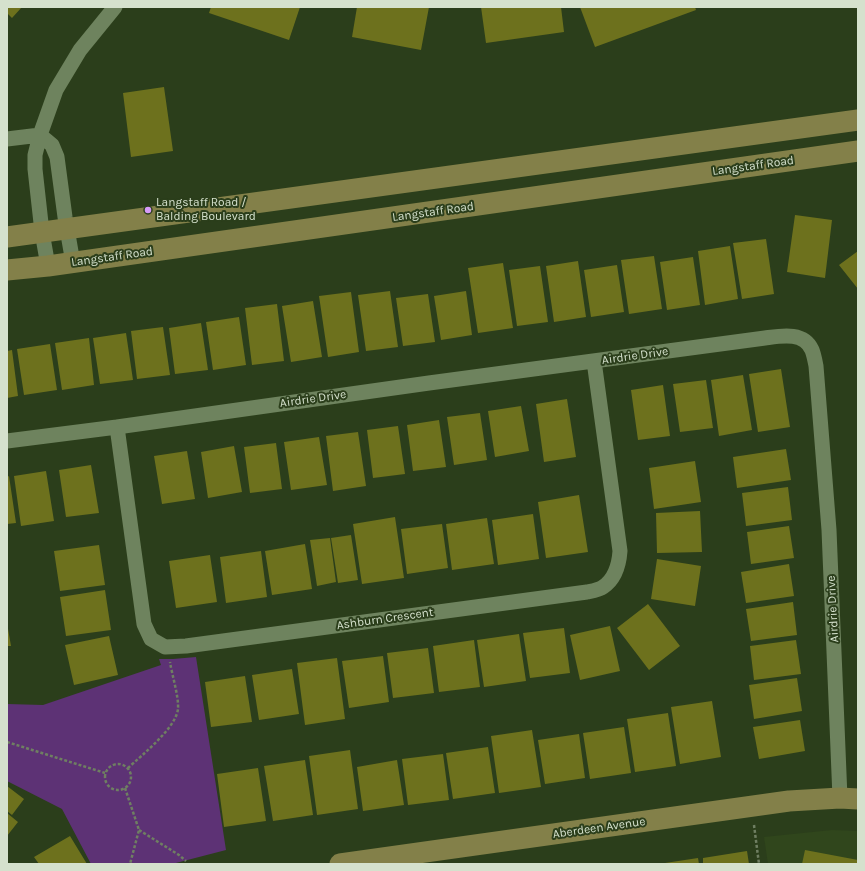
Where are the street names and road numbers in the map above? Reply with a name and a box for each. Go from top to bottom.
street label: Langstaff Road [711,153,795,179]
street label: Langstaff Road [391,199,475,225]
street label: Langstaff Road [70,244,154,270]
street label: Airdrie Drive [601,344,669,368]
street label: Airdrie Drive [279,387,347,411]
street label: Airdrie Drive [824,575,842,643]
street label: Ashburn Crescent [336,605,434,633]
street label: Aberdeen Avenue [552,814,646,842]

